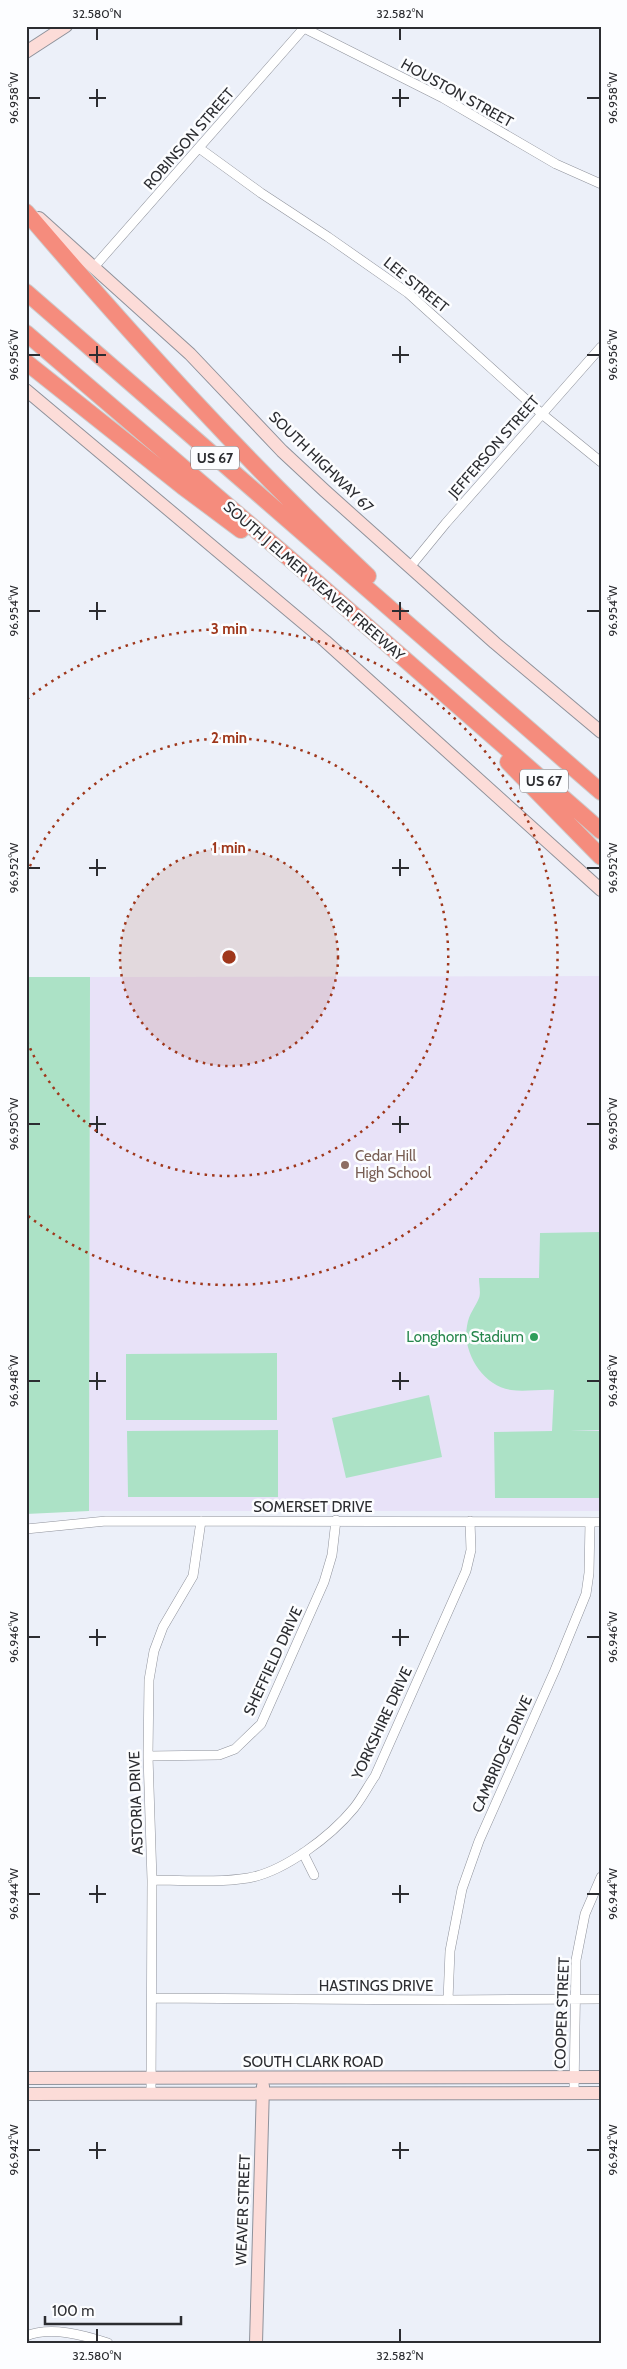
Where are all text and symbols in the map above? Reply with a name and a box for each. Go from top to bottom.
text: 32.580°N [72,6,122,21]
text: 32.582°N [376,6,424,21]
street label: HOUSTON STREET [398,55,516,131]
text: 96.958°W [6,72,21,124]
text: 96.958°W [605,72,620,124]
street label: ROBINSON STREET [140,85,238,193]
street label: LEE STREET [380,253,452,317]
text: 96.956°W [6,329,21,380]
text: 96.956°W [605,329,620,380]
street label: JEFFERSON STREET [444,392,543,503]
street label: SOUTH HIGHWAY 67 [265,408,377,517]
road number: US 67 [191,446,239,469]
street label: SOUTH J ELMER WEAVER FREEWAY [220,498,409,665]
text: 96.954°W [6,585,21,637]
text: 96.954°W [605,585,620,637]
text: 3 min [211,620,247,638]
text: 2 min [211,729,247,747]
road number: US 67 [520,769,568,792]
text: 1 min [212,839,246,857]
text: 96.952°W [6,842,21,893]
text: 96.952°W [605,842,620,893]
centre of rings [220,948,238,966]
text: 96.950°W [6,1097,21,1150]
text: 96.950°W [605,1097,620,1150]
place label: Cedar Hill High School [355,1147,432,1182]
marker: Cedar Hill High School [339,1159,351,1171]
place label: Longhorn Stadium [406,1328,524,1346]
marker: Longhorn Stadium [528,1331,540,1343]
text: 96.948°W [6,1354,21,1407]
text: 96.948°W [605,1354,620,1407]
street label: SOMERSET DRIVE [253,1498,373,1516]
street label: SHEFFIELD DRIVE [240,1603,306,1719]
text: 96.946°W [6,1611,21,1663]
text: 96.946°W [605,1611,620,1663]
street label: YORKSHIRE DRIVE [348,1664,416,1783]
street label: CAMBRIDGE DRIVE [468,1693,536,1815]
street label: ASTORIA DRIVE [125,1751,147,1855]
text: 96.944°W [6,1868,21,1920]
text: 96.944°W [605,1868,620,1920]
street label: COOPER STREET [551,1957,573,2069]
street label: HASTINGS DRIVE [319,1977,433,1995]
street label: SOUTH CLARK ROAD [243,2053,383,2071]
text: 96.942°W [6,2124,21,2176]
text: 96.942°W [605,2124,620,2176]
street label: WEAVER STREET [232,2154,254,2266]
scale bar [45,2294,181,2326]
text: 100 m [52,2302,94,2320]
text: 32.580°N [72,2348,122,2363]
text: 32.582°N [376,2348,424,2363]

